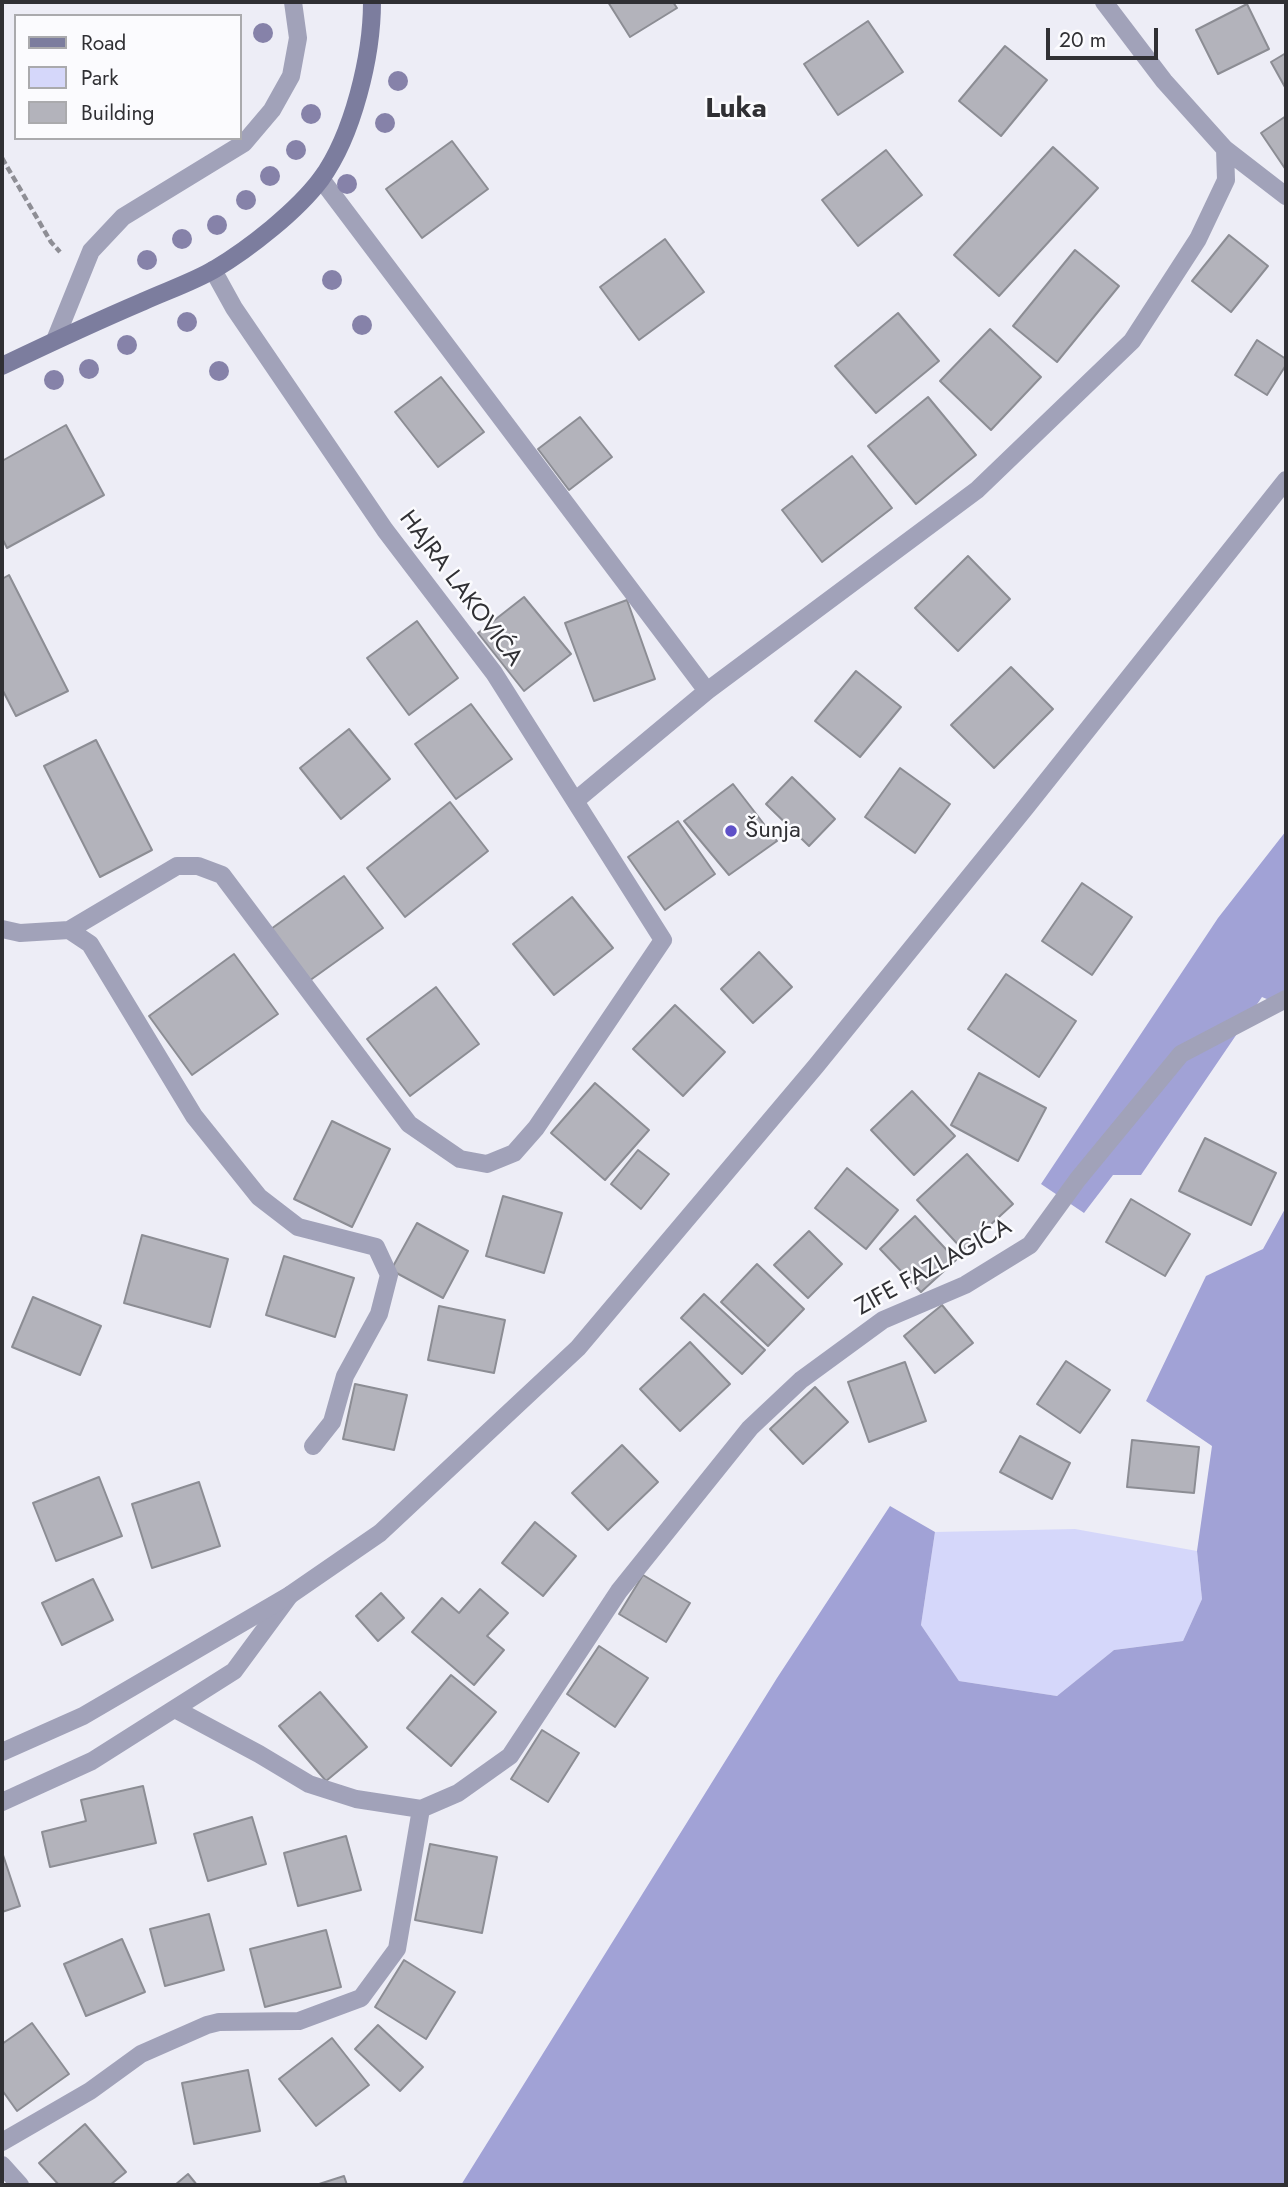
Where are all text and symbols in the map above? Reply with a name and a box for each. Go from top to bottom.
legend [14,14,242,140]
scale bar [1050,14,1162,58]
text: 20 m [1059,25,1106,55]
text: Road [81,28,126,58]
text: Park [81,63,118,93]
district label: Luka [705,93,767,127]
text: Building [81,98,154,128]
street label: HAJRA LAKOVIĆA [392,506,528,672]
place label: Šunja [745,817,801,845]
marker: Šunja [723,823,739,839]
street label: ZIFE FAZLAGIĆA [851,1213,1017,1323]

